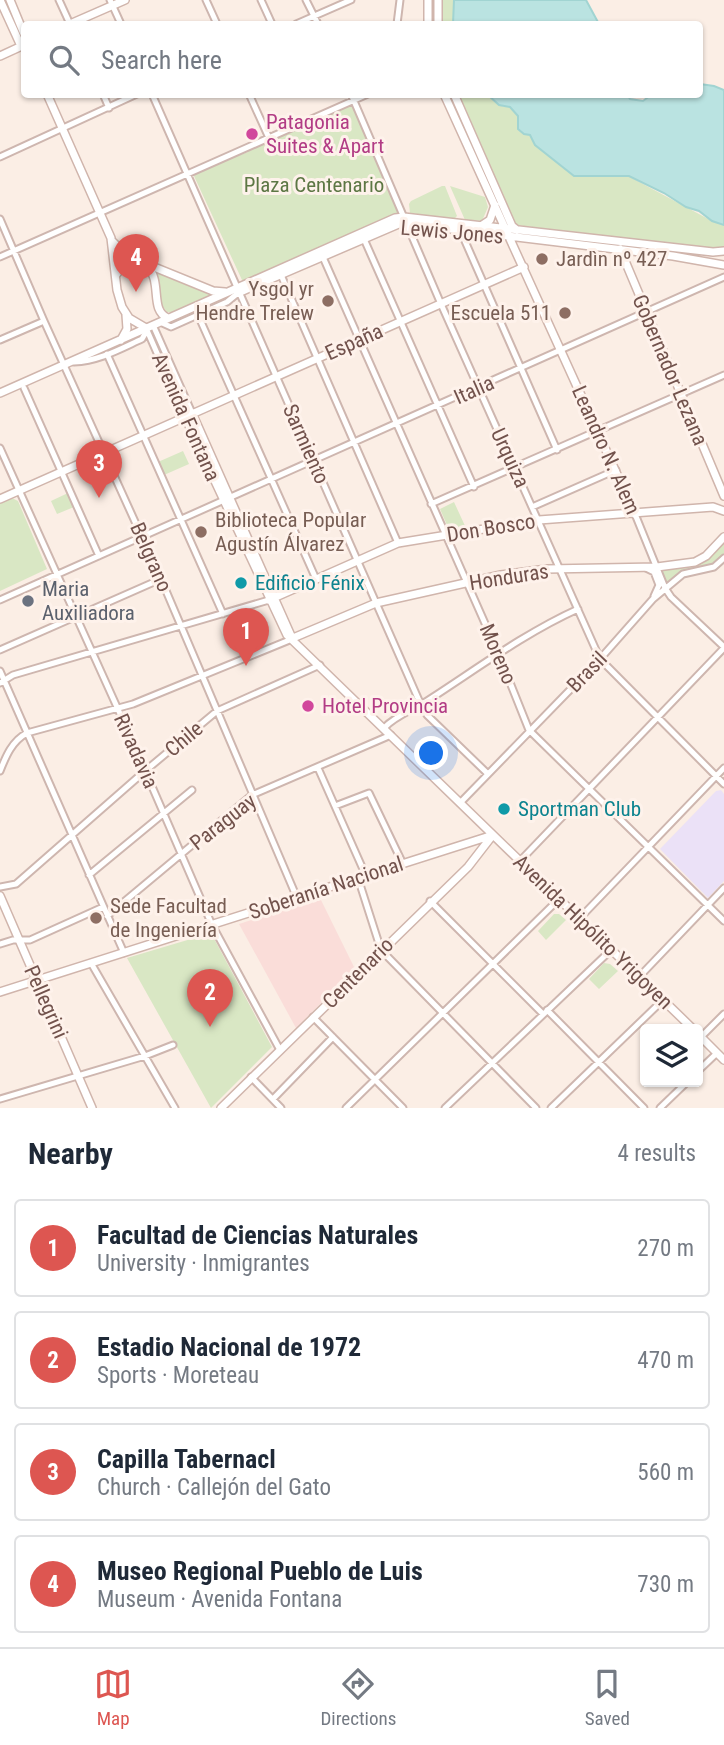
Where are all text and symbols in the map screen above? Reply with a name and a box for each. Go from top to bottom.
search box [21,21,703,98]
icon: search [45,41,83,79]
text: Search here [101,45,222,75]
place label: Patagonia Suites & Apart [266,110,384,158]
marker: Patagonia Suites & Apart [244,126,260,142]
park label: Plaza Centenario [244,173,384,197]
street label: Lewis Jones [400,216,504,248]
pin: 4 [113,234,159,292]
place label: Jardìn nº 427 [556,247,667,271]
marker: Jardìn nº 427 [534,251,550,267]
place label: Ysgol yr Hendre Trelew [196,277,314,325]
street label: Gobernador Lezana [627,291,713,449]
marker: Ysgol yr Hendre Trelew [320,293,336,309]
place label: Escuela 511 [450,301,551,325]
marker: Escuela 511 [557,305,573,321]
street label: España [321,319,387,365]
street label: Avenida Fontana [147,349,225,485]
street label: Italia [450,371,498,409]
street label: Leandro N. Alem [567,382,645,518]
street label: Sarmiento [278,401,334,487]
street label: Urquiza [486,424,534,492]
pin: 3 [76,440,122,498]
place label: Biblioteca Popular Agustín Álvarez [215,508,366,556]
street label: Don Bosco [445,509,537,547]
street label: Belgrano [125,519,177,595]
marker: Biblioteca Popular Agustín Álvarez [193,524,209,540]
street label: Honduras [468,559,550,595]
place label: Edificio Fénix [255,571,365,595]
marker: Edificio Fénix [233,575,249,591]
place label: Maria Auxiliadora [42,577,135,625]
marker: Maria Auxiliadora [20,593,36,609]
pin: 1 [223,608,269,666]
street label: Moreno [475,620,521,688]
street label: Brasil [562,647,612,697]
place label: Hotel Provincia [322,694,448,718]
marker: Hotel Provincia [300,698,316,714]
street label: Rivadavia [109,710,163,792]
street label: Chile [160,716,208,762]
your location [414,736,448,770]
street label: Paraguay [185,789,261,855]
place label: Sportman Club [518,797,641,821]
marker: Sportman Club [496,801,512,817]
street label: Avenida Hipólito Yrigoyen [509,850,677,1014]
street label: Soberanía Nacional [246,852,406,924]
place label: Sede Facultad de Ingeniería [110,894,227,942]
marker: Sede Facultad de Ingeniería [88,910,104,926]
street label: Centenario [318,933,398,1013]
street label: Pellegrini [19,962,73,1042]
pin: 2 [187,969,233,1027]
map controls [640,1024,703,1087]
button: layers [640,1024,703,1087]
text: Nearby [28,1136,113,1171]
text: 4 results [618,1140,696,1167]
text: Facultad de Ciencias Naturales [97,1220,418,1250]
text: 1 [47,1235,59,1262]
text: 270 m [637,1235,694,1262]
text: University · Inmigrantes [97,1250,310,1277]
text: Estadio Nacional de 1972 [97,1332,361,1362]
text: 2 [47,1347,59,1374]
text: 470 m [637,1347,694,1374]
text: Sports · Moreteau [97,1362,259,1389]
text: Capilla Tabernacl [97,1444,276,1474]
text: 3 [47,1459,59,1486]
text: 560 m [637,1459,694,1486]
text: Church · Callejón del Gato [97,1474,331,1501]
text: Museo Regional Pueblo de Luis [97,1556,423,1586]
text: 4 [47,1571,59,1598]
text: 730 m [637,1571,694,1598]
text: Museum · Avenida Fontana [97,1586,342,1613]
tab: Map [94,1665,132,1730]
tab: Directions [320,1665,396,1730]
tab: Saved [585,1665,630,1730]

